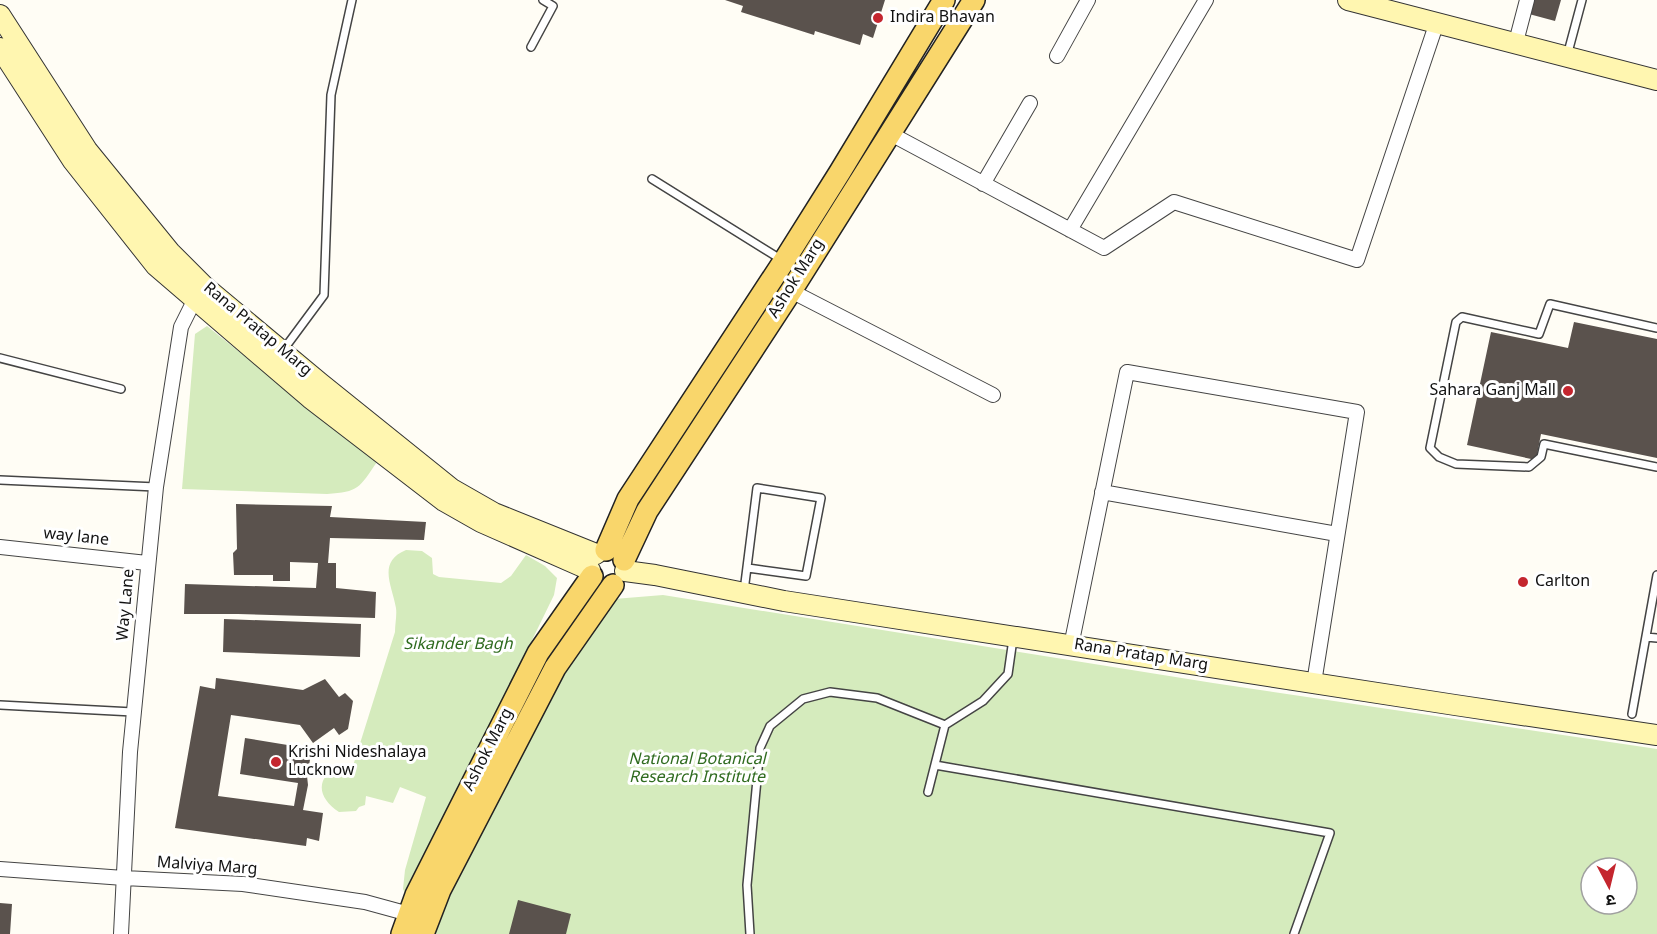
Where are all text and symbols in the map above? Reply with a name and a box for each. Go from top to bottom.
place label: Indira Bhavan [890,8,995,29]
marker: Indira Bhavan [871,11,885,25]
street label: Ashok Marg [764,235,830,323]
street label: Rana Pratap Marg [198,278,316,382]
place label: Sahara Ganj Mall [1429,381,1556,402]
marker: Sahara Ganj Mall [1561,384,1575,398]
street label: way lane [42,524,110,552]
street label: Way Lane [113,568,141,642]
place label: Carlton [1535,572,1590,593]
marker: Carlton [1516,575,1530,589]
park label: Sikander Bagh [403,635,514,656]
street label: Rana Pratap Marg [1072,635,1210,677]
street label: Ashok Marg [459,705,519,795]
place label: Krishi Nideshalaya Lucknow [288,743,426,782]
park label: National Botanical Research Institute [628,750,768,789]
marker: Krishi Nideshalaya Lucknow [269,755,283,769]
street label: Malviya Marg [156,853,258,881]
north arrow [1579,856,1639,916]
text: उ [1604,887,1616,909]

